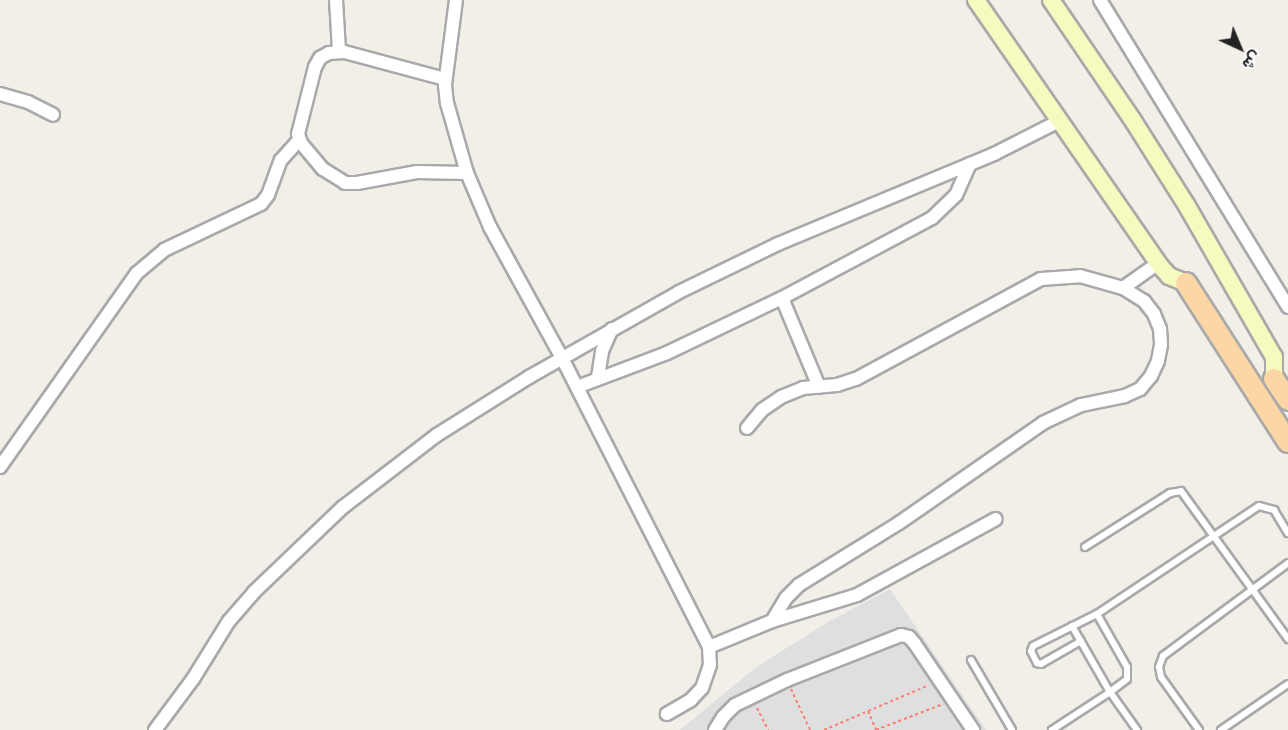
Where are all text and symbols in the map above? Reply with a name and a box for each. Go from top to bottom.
north arrow [1210,18,1270,78]
text: ش [1238,46,1267,76]

